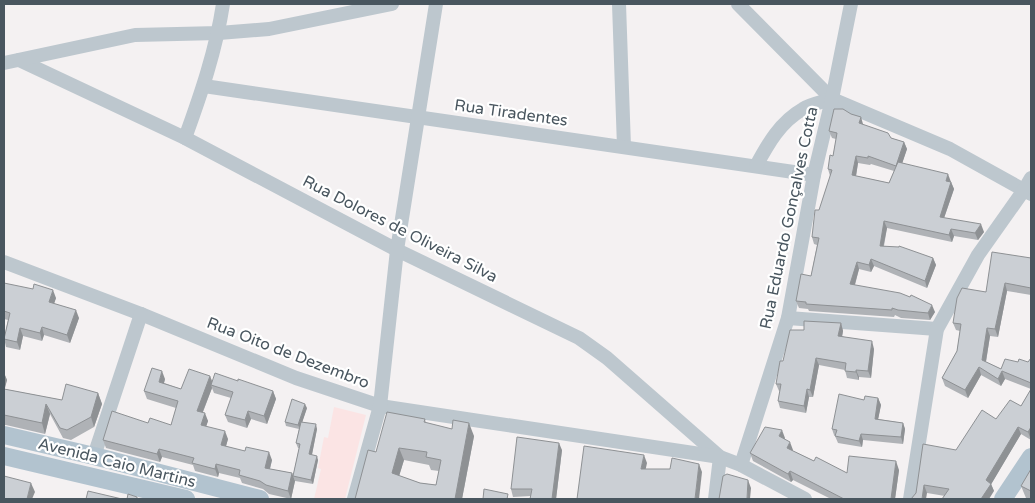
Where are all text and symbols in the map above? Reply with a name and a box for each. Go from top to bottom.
street label: Rua Tiradentes [453,95,569,131]
street label: Rua Eduardo Gonçalves Cotta [756,105,822,331]
street label: Rua Dolores de Oliveira Silva [299,171,501,287]
street label: Rua Oito de Dezembro [204,313,372,393]
street label: Avenida Caio Martins [36,434,198,492]

